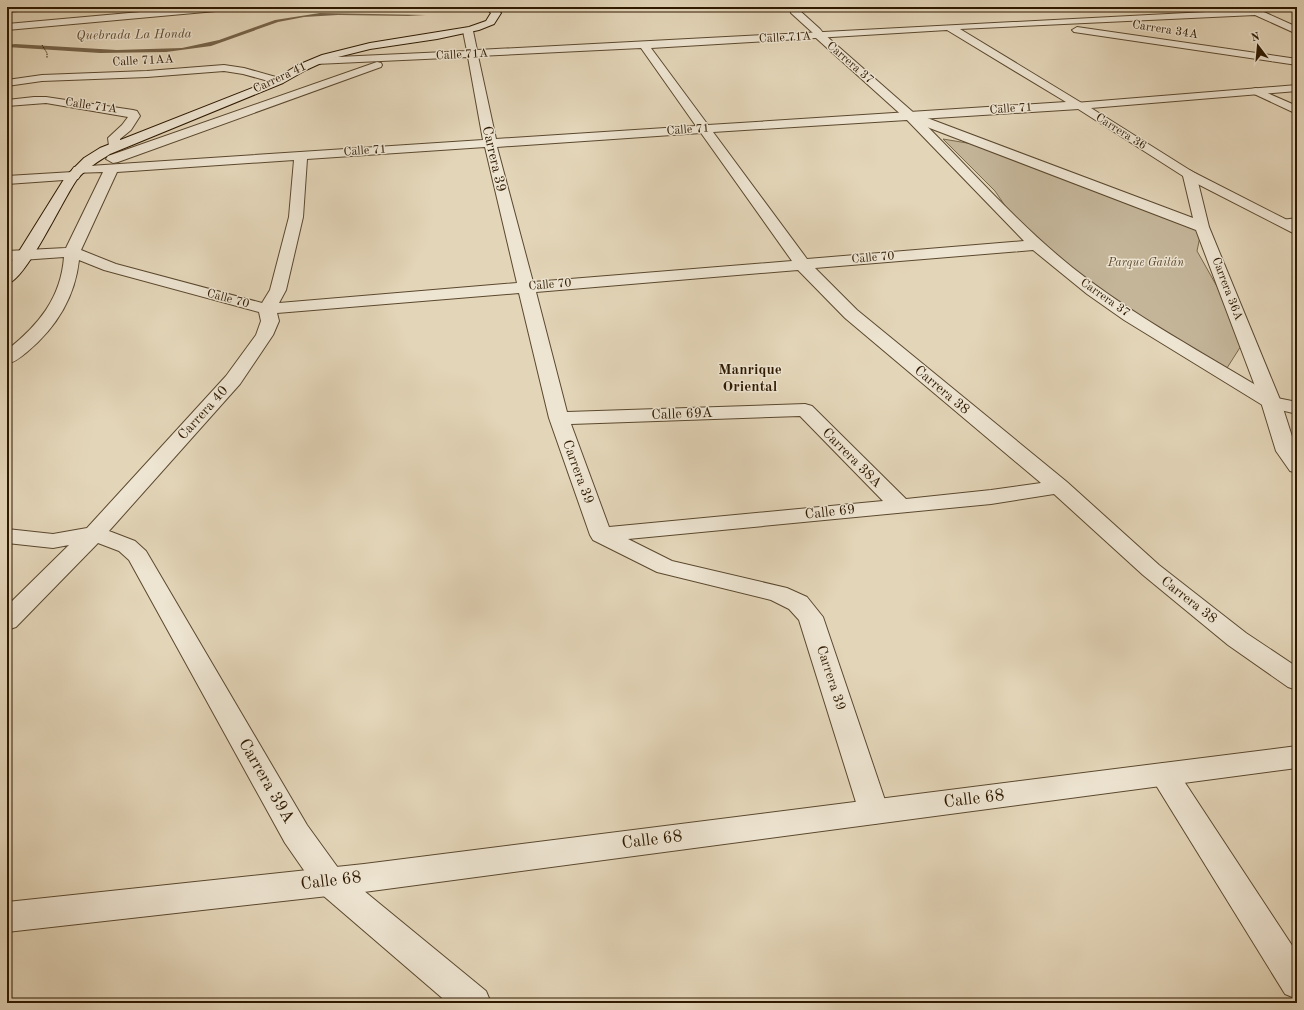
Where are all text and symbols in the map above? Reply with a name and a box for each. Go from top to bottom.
street label: Carrera 34A [1131,19,1199,41]
north arrow [1238,26,1278,66]
water label: Quebrada La Honda [76,27,192,43]
street label: Calle 71A [759,31,811,45]
text: N [1250,31,1262,44]
street label: Carrera 37 [824,40,876,86]
street label: Calle 71A [436,48,488,62]
street label: Calle 71AA [112,53,174,69]
street label: Carrera 41 [251,60,309,96]
street label: Calle 71A [64,96,118,116]
street label: Calle 71 [989,102,1033,116]
street label: Carrera 36 [1093,112,1149,152]
street label: Calle 71 [666,123,710,137]
street label: Carrera 39 [480,125,508,193]
street label: Calle 71 [343,144,387,158]
street label: Calle 70 [851,250,895,266]
street label: Carrera 36A [1209,256,1245,322]
park label: Parque Gaitán [1107,257,1184,269]
street label: Calle 70 [528,277,572,293]
street label: Carrera 37 [1078,277,1132,319]
street label: Calle 70 [206,288,250,310]
district label: Manrique Oriental [718,363,782,395]
street label: Carrera 38 [912,363,972,417]
street label: Carrera 40 [175,383,231,443]
street label: Calle 69A [651,406,713,422]
street label: Carrera 38A [820,426,885,491]
street label: Carrera 39 [560,438,596,506]
street label: Calle 69 [804,502,856,522]
street label: Carrera 38 [1158,574,1220,626]
street label: Carrera 39 [814,644,848,712]
street label: Carrera 39A [235,736,297,826]
street label: Calle 68 [943,787,1005,811]
street label: Calle 68 [621,828,683,852]
street label: Calle 68 [300,869,362,893]

